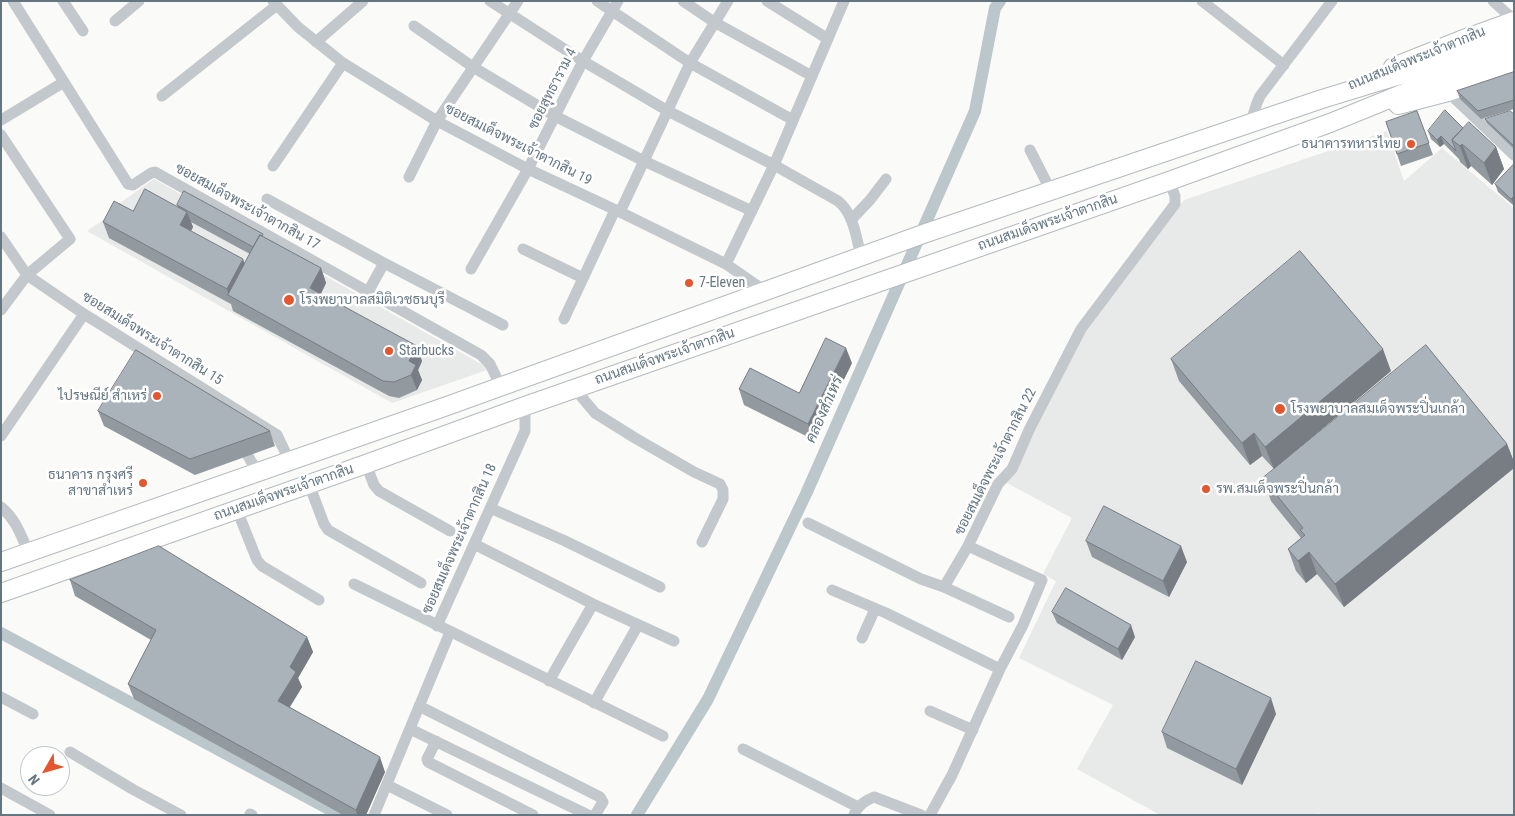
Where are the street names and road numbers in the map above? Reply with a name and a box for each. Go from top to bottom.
street label: ถนนสมเด็จพระเจ้าตากสิน [1346,24,1488,94]
street label: ซอยสุทธาราม 4 [525,46,581,132]
street label: ซอยสมเด็จพระเจ้าตากสิน 19 [442,101,594,189]
street label: ซอยสมเด็จพระเจ้าตากสิน 17 [172,160,322,254]
street label: ถนนสมเด็จพระเจ้าตากสิน [976,191,1120,255]
street label: ซอยสมเด็จพระเจ้าตากสิน 15 [79,289,225,389]
street label: ถนนสมเด็จพระเจ้าตากสิน [593,325,737,389]
street label: ซอยสมเด็จพระเจ้าตากสิน 22 [952,386,1040,538]
street label: ถนนสมเด็จพระเจ้าตากสิน [212,461,356,525]
street label: ซอยสมเด็จพระเจ้าตากสิน 18 [419,461,501,617]

